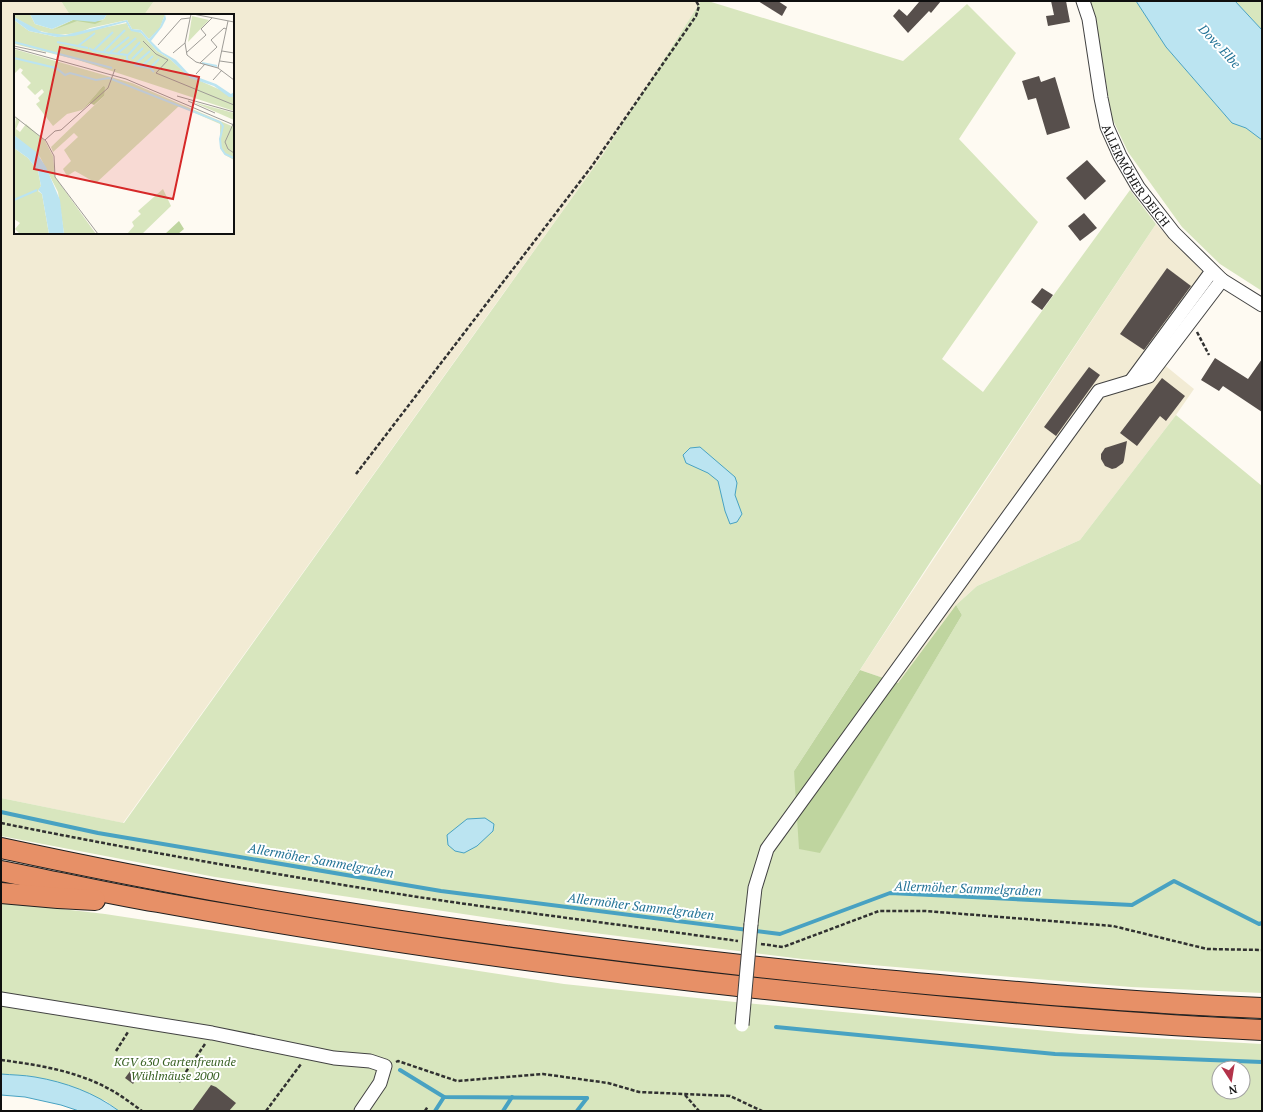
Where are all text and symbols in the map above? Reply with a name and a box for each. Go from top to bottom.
inset map [14,14,234,234]
water label: Dove Elbe [1194,19,1245,72]
street label: ALLERMÖHER DEICH [1099,122,1174,229]
water label: Allermöher Sammelgraben [246,838,395,882]
water label: Allermöher Sammelgraben [893,876,1042,900]
water label: Allermöher Sammelgraben [566,888,715,924]
park label: KGV 630 Gartenfreunde Wühlmäuse 2000 [113,1054,236,1083]
north arrow [1211,1060,1251,1100]
text: N [1227,1082,1239,1098]

